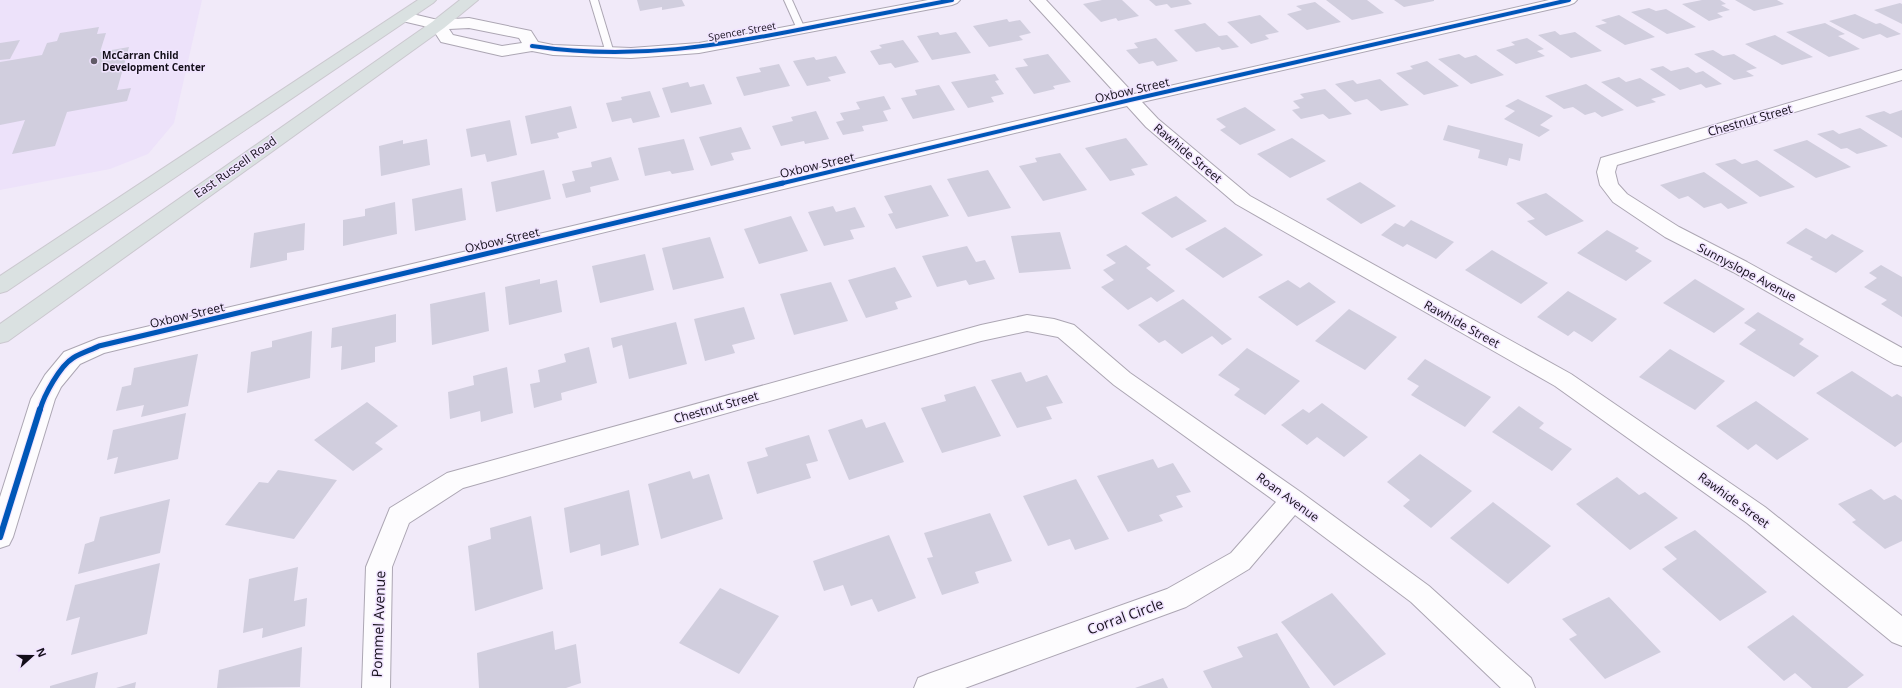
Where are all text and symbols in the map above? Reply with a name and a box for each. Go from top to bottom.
street label: Spencer Street [707,18,777,44]
place label: McCarran Child Development Center [102,48,206,74]
marker: McCarran Child Development Center [89,56,99,66]
street label: Oxbow Street [1093,73,1171,107]
street label: Chestnut Street [1706,100,1794,140]
street label: Rawhide Street [1150,119,1226,187]
street label: East Russell Road [190,132,280,202]
street label: Oxbow Street [778,148,856,182]
street label: Oxbow Street [463,223,541,257]
street label: Sunnyslope Avenue [1695,239,1800,305]
street label: Rawhide Street [1421,296,1503,352]
street label: Oxbow Street [148,298,226,332]
street label: Chestnut Street [672,387,760,427]
street label: Rawhide Street [1695,468,1773,532]
street label: Roan Avenue [1253,469,1323,526]
street label: Pommel Avenue [367,570,389,678]
street label: Corral Circle [1084,593,1166,639]
north arrow [12,636,52,676]
text: N [33,645,50,659]

